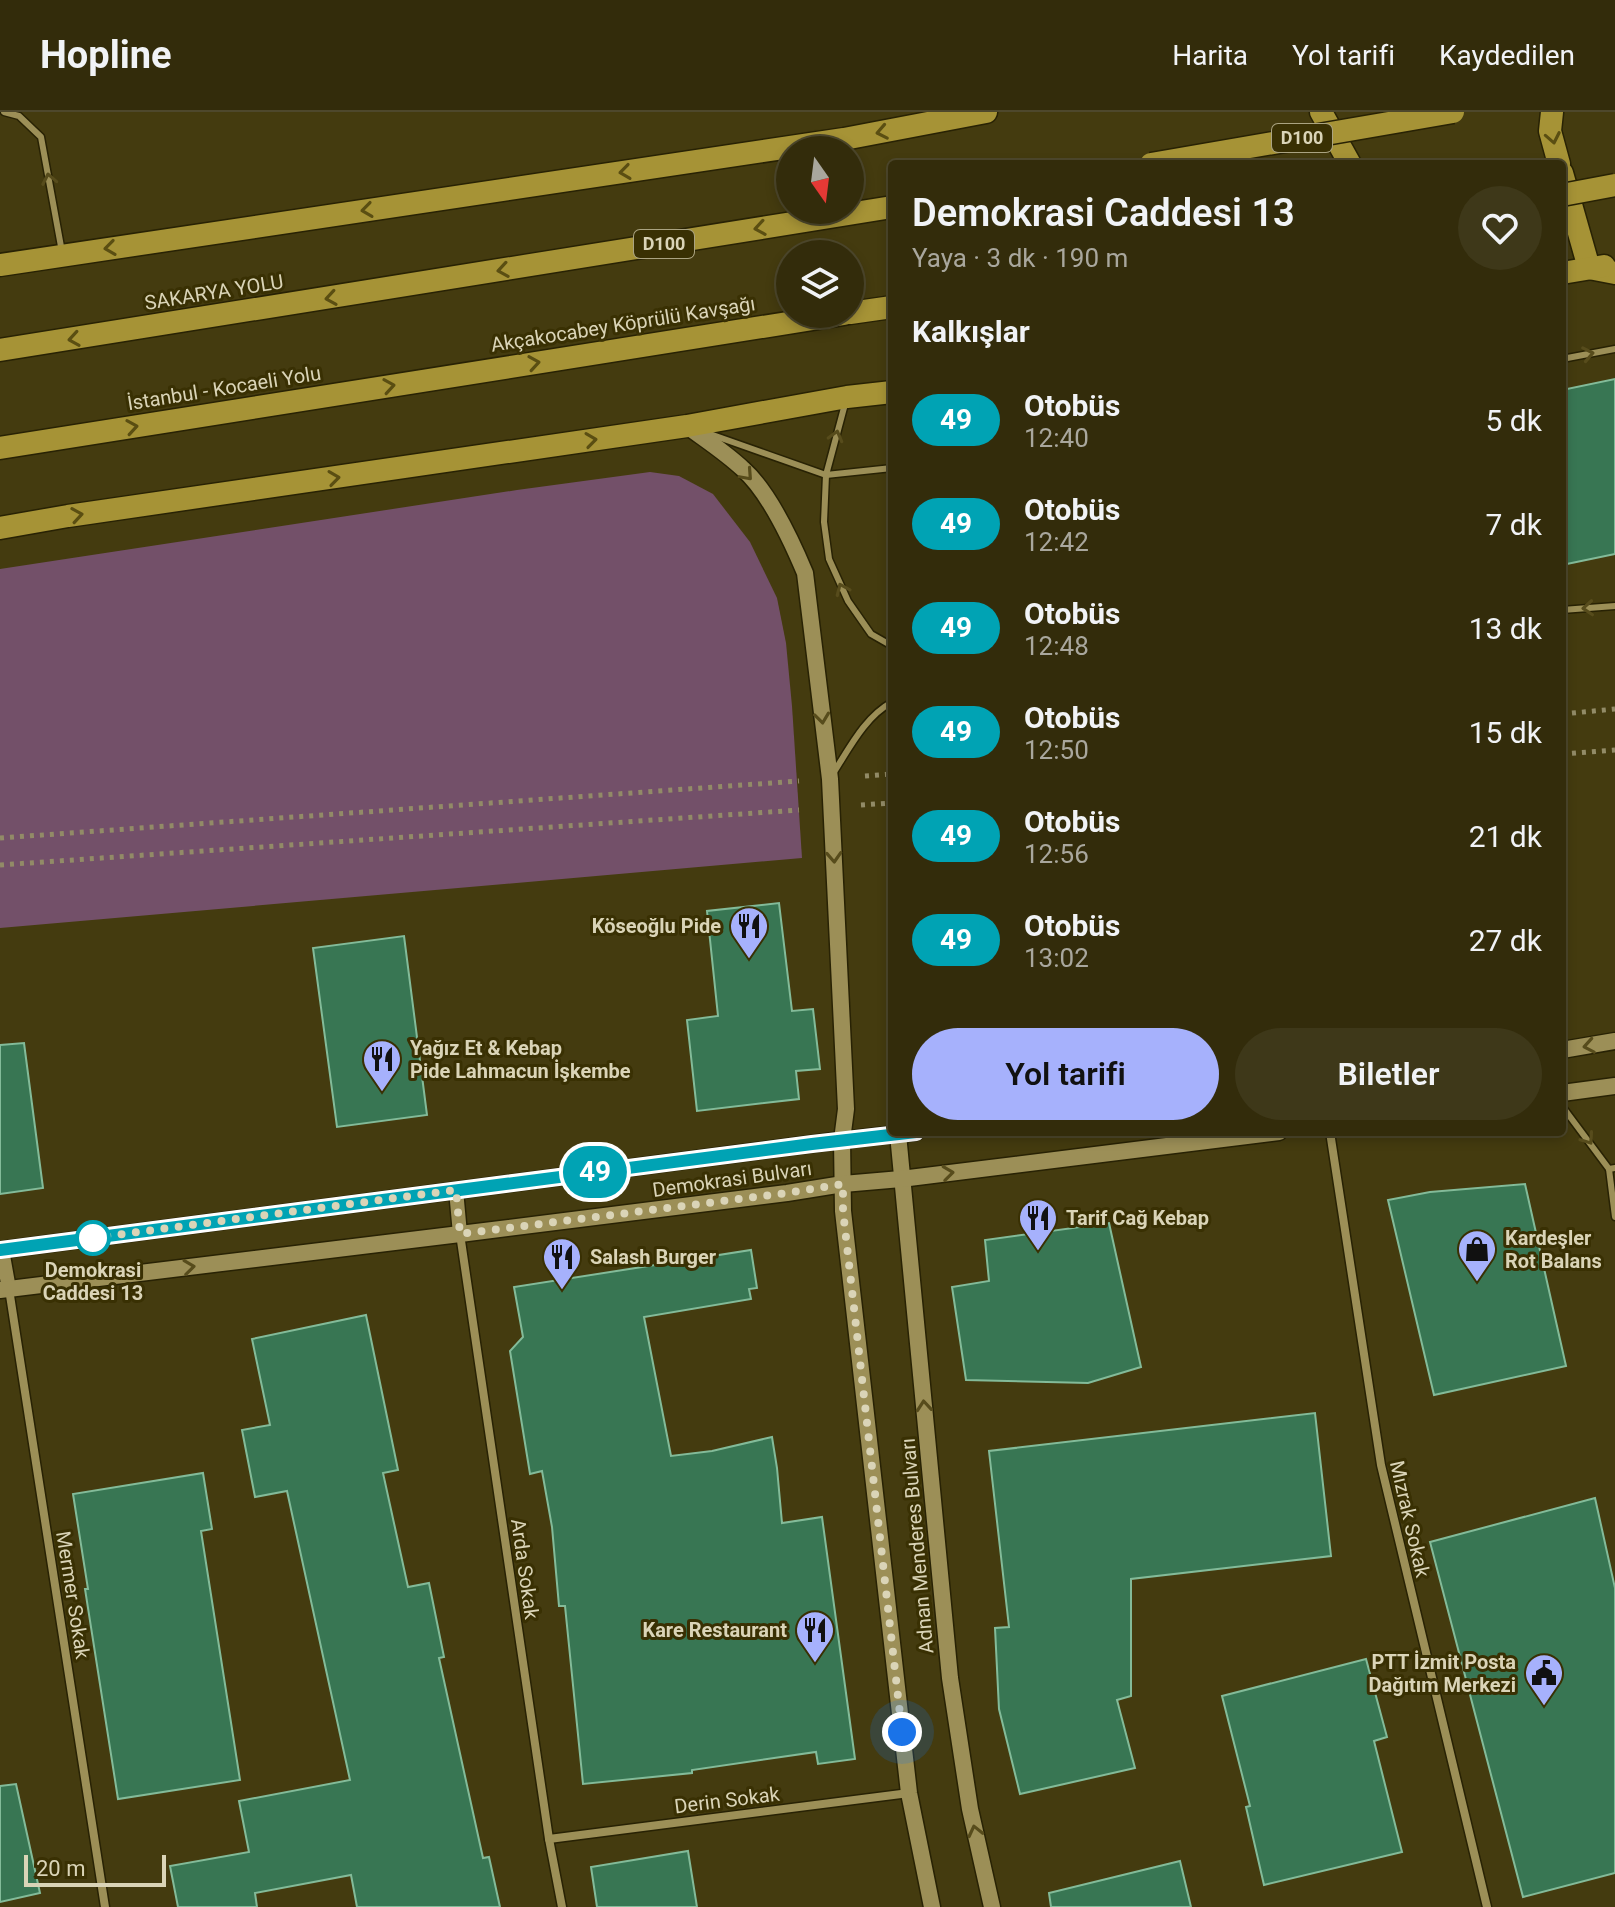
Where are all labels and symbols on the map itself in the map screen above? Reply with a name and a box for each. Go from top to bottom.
one-way arrow [875,122,888,139]
road number: D100 [1272,124,1332,152]
one-way arrow [1544,132,1561,145]
north arrow [776,136,864,224]
one-way arrow [618,163,631,180]
one-way arrow [41,172,58,186]
one-way arrow [361,201,374,218]
one-way arrow [753,219,767,236]
road number: D100 [634,230,694,258]
one-way arrow [103,239,117,256]
one-way arrow [496,261,510,278]
street label: SAKARYA YOLU [143,269,285,315]
one-way arrow [324,289,338,306]
street label: Akçakocabey Köprülü Kavşağı [489,291,757,357]
one-way arrow [67,329,81,346]
one-way arrow [1582,347,1595,364]
one-way arrow [527,355,540,372]
street label: İstanbul - Kocaeli Yolu [125,361,323,415]
one-way arrow [382,378,396,395]
one-way arrow [125,419,139,436]
one-way arrow [827,429,844,443]
one-way arrow [585,432,598,449]
one-way arrow [738,466,752,481]
one-way arrow [327,470,341,487]
one-way arrow [70,507,84,524]
one-way arrow [836,582,852,597]
one-way arrow [1582,599,1595,616]
one-way arrow [814,712,831,725]
one-way arrow [825,851,842,864]
restaurant icon: Köseoğlu Pide [728,905,770,960]
place label: Köseoğlu Pide [592,914,721,938]
place label: Yağız Et & Kebap Pide Lahmacun İşkembe [410,1036,631,1083]
one-way arrow [1582,1037,1595,1054]
restaurant icon: Yağız Et & Kebap Pide Lahmacun İşkembe [361,1038,403,1093]
one-way arrow [1578,1131,1593,1145]
line badge: 49 [559,1146,631,1198]
street label: Demokrasi Bulvarı [651,1156,813,1202]
one-way arrow [941,1165,955,1182]
restaurant icon: Tarif Cağ Kebap [1017,1197,1059,1252]
place label: Tarif Cağ Kebap [1066,1206,1209,1230]
marker: Demokrasi Caddesi 13 [76,1221,110,1255]
place label: Kardeşler Rot Balans [1505,1226,1602,1273]
shop icon: Kardeşler Rot Balans [1456,1228,1498,1283]
restaurant icon: Salash Burger [541,1236,583,1291]
place label: Salash Burger [590,1245,717,1269]
place label: Demokrasi Caddesi 13 [43,1258,143,1305]
one-way arrow [182,1259,196,1276]
one-way arrow [916,1399,933,1412]
street label: Adnan Menderes Bulvarı [896,1437,938,1655]
street label: Mızrak Sokak [1385,1458,1435,1581]
street label: Arda Sokak [506,1517,544,1622]
street label: Mermer Sokak [51,1529,95,1662]
restaurant icon: Kare Restaurant [794,1609,836,1664]
place label: Kare Restaurant [642,1618,787,1642]
place label: PTT İzmit Posta Dağıtım Merkezi [1369,1650,1516,1697]
public building icon: PTT İzmit Posta Dağıtım Merkezi [1523,1652,1565,1707]
your location [882,1712,922,1752]
street label: Derin Sokak [673,1782,782,1818]
one-way arrow [967,1825,984,1838]
scale bar [24,1851,166,1887]

